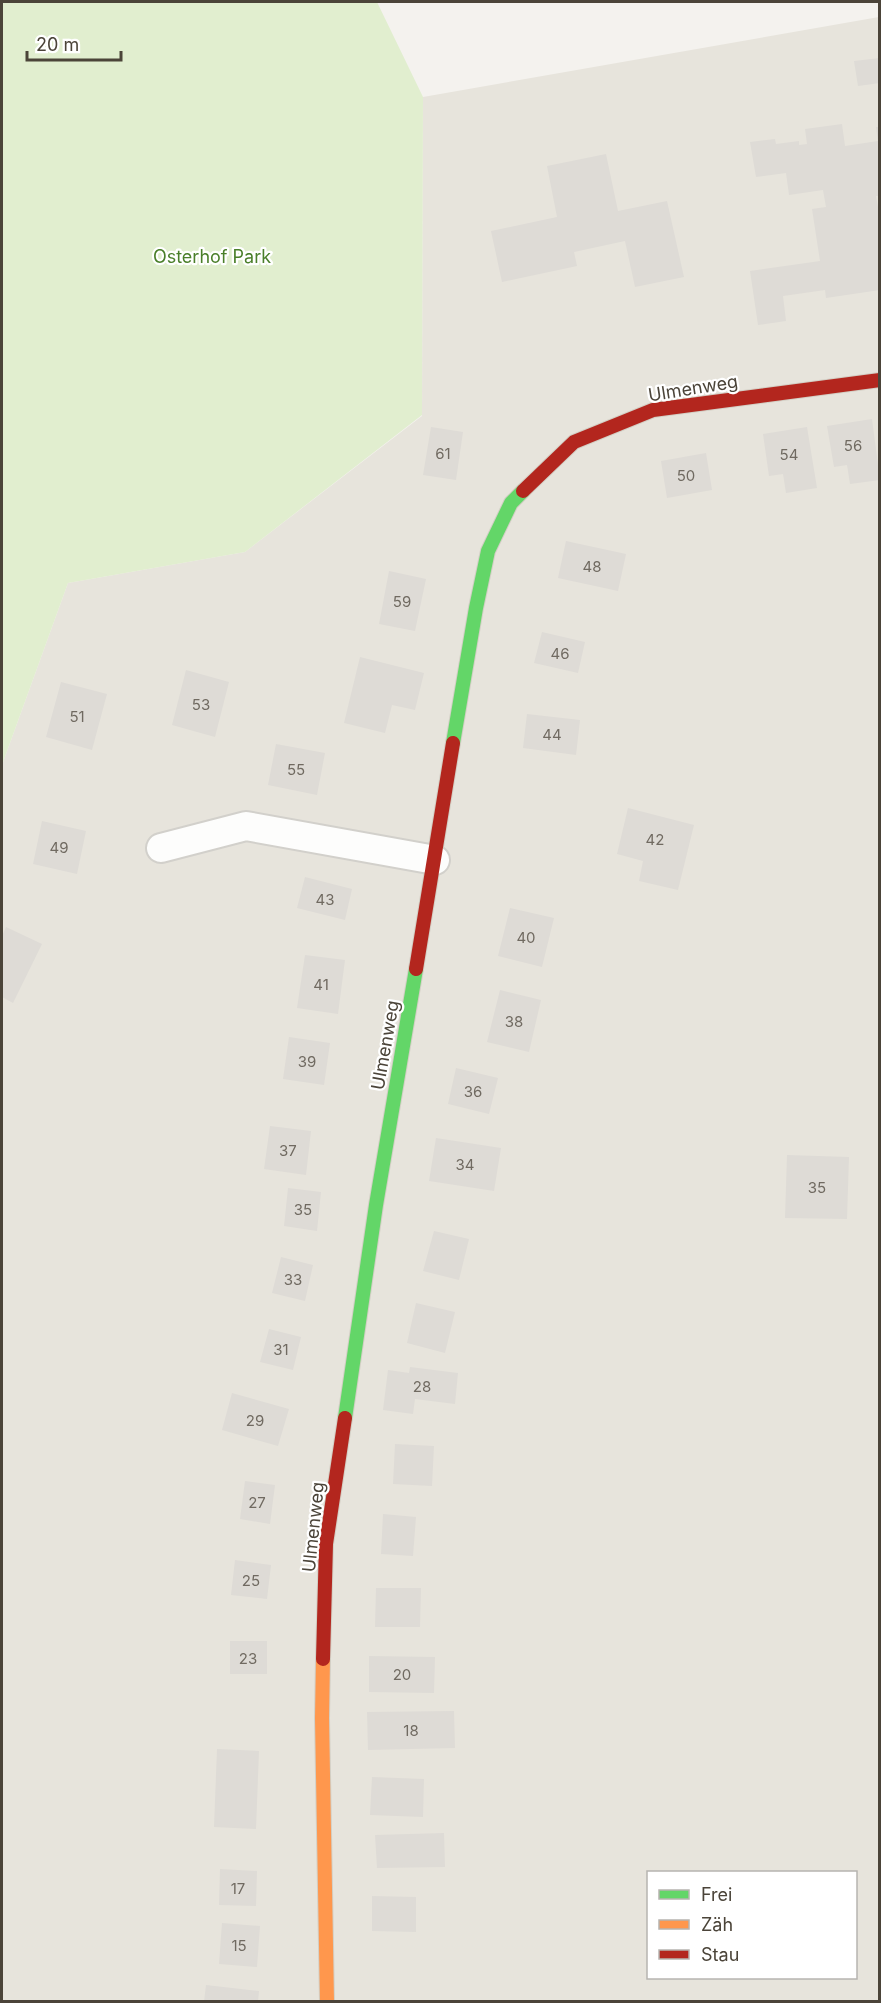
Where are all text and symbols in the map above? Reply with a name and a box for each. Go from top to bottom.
scale bar [27,24,122,62]
text: 20 m [36,34,79,55]
park label: Osterhof Park [153,246,271,267]
street label: Ulmenweg [647,371,739,405]
house number: 56 [844,436,862,455]
house number: 61 [435,444,451,463]
house number: 54 [780,445,798,464]
house number: 50 [677,466,695,485]
house number: 48 [583,557,601,576]
house number: 59 [393,592,411,611]
house number: 46 [551,644,570,663]
house number: 53 [192,695,210,714]
house number: 51 [69,707,85,726]
house number: 44 [542,725,562,744]
house number: 55 [287,760,305,779]
house number: 42 [646,830,664,849]
house number: 49 [50,838,69,857]
house number: 43 [316,890,334,909]
house number: 40 [516,928,536,947]
house number: 41 [313,975,329,994]
street label: Ulmenweg [367,999,403,1091]
house number: 38 [505,1012,523,1031]
house number: 39 [298,1052,316,1071]
house number: 36 [464,1082,482,1101]
house number: 37 [279,1141,297,1160]
house number: 34 [456,1155,474,1174]
house number: 35 [808,1178,826,1197]
house number: 35 [294,1200,312,1219]
house number: 33 [284,1270,302,1289]
house number: 31 [273,1340,289,1359]
house number: 28 [413,1377,431,1396]
house number: 29 [246,1411,264,1430]
street label: Ulmenweg [298,1481,328,1573]
house number: 27 [248,1493,266,1512]
house number: 25 [242,1571,260,1590]
house number: 23 [239,1649,257,1668]
house number: 20 [393,1665,411,1684]
house number: 18 [403,1721,419,1740]
legend [647,1871,857,1979]
house number: 17 [231,1879,245,1898]
text: Frei [701,1884,732,1905]
text: Zäh [701,1914,733,1935]
house number: 15 [231,1936,247,1955]
text: Stau [701,1944,739,1965]

